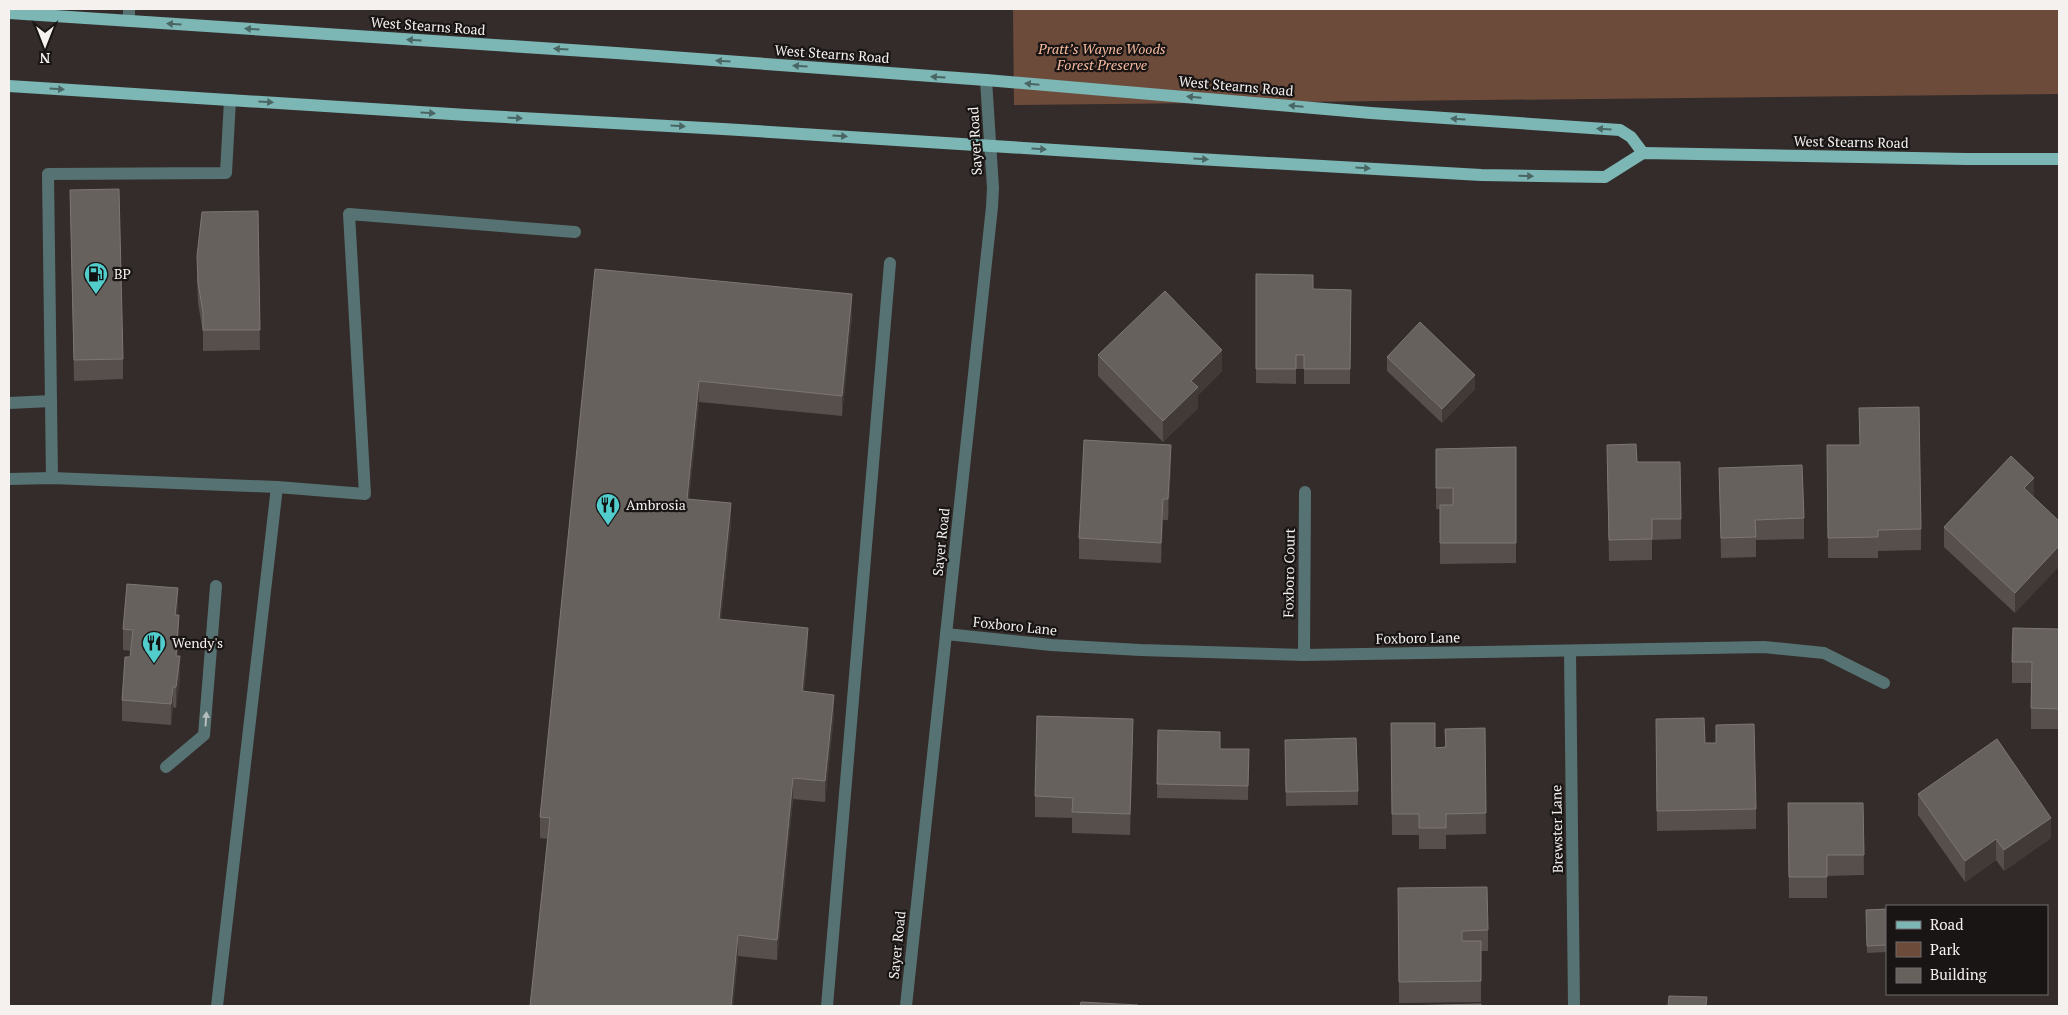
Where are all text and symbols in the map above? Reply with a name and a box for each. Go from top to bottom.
street label: West Stearns Road [370,12,486,39]
north arrow [20,20,70,70]
one-way arrow [166,20,182,28]
one-way arrow [244,25,260,33]
one-way arrow [406,36,422,44]
park label: Pratt’s Wayne Woods Forest Preserve [1037,39,1166,74]
street label: West Stearns Road [774,40,890,67]
one-way arrow [552,45,568,53]
text: N [39,49,50,68]
one-way arrow [714,56,730,64]
one-way arrow [792,62,808,70]
street label: West Stearns Road [1178,71,1294,100]
one-way arrow [930,72,946,80]
one-way arrow [1023,80,1039,88]
one-way arrow [50,86,66,94]
one-way arrow [1185,93,1201,101]
one-way arrow [258,99,274,107]
one-way arrow [1288,102,1304,110]
street label: Sayer Road [963,106,986,176]
one-way arrow [420,109,436,117]
one-way arrow [508,114,524,122]
one-way arrow [1450,114,1466,122]
one-way arrow [670,123,686,131]
one-way arrow [1596,125,1612,133]
street label: West Stearns Road [1793,131,1909,152]
one-way arrow [832,132,848,140]
one-way arrow [1031,145,1047,153]
one-way arrow [1193,156,1209,164]
one-way arrow [1356,165,1372,173]
one-way arrow [1518,172,1534,180]
fuel station icon: BP [83,261,109,295]
place label: BP [114,264,131,283]
restaurant icon: Ambrosia [595,492,621,526]
place label: Ambrosia [626,495,686,514]
street label: Sayer Road [927,507,954,577]
street label: Foxboro Court [1278,527,1299,618]
street label: Foxboro Lane [972,612,1058,639]
street label: Foxboro Lane [1376,627,1460,648]
restaurant icon: Wendy's [141,630,167,664]
place label: Wendy's [172,633,223,652]
one-way arrow [202,711,210,727]
street label: Brewster Lane [1546,785,1567,873]
legend [1886,905,2048,995]
street label: Sayer Road [883,910,910,980]
text: Road [1930,914,1963,934]
text: Park [1930,939,1960,959]
text: Building [1930,964,1988,984]

